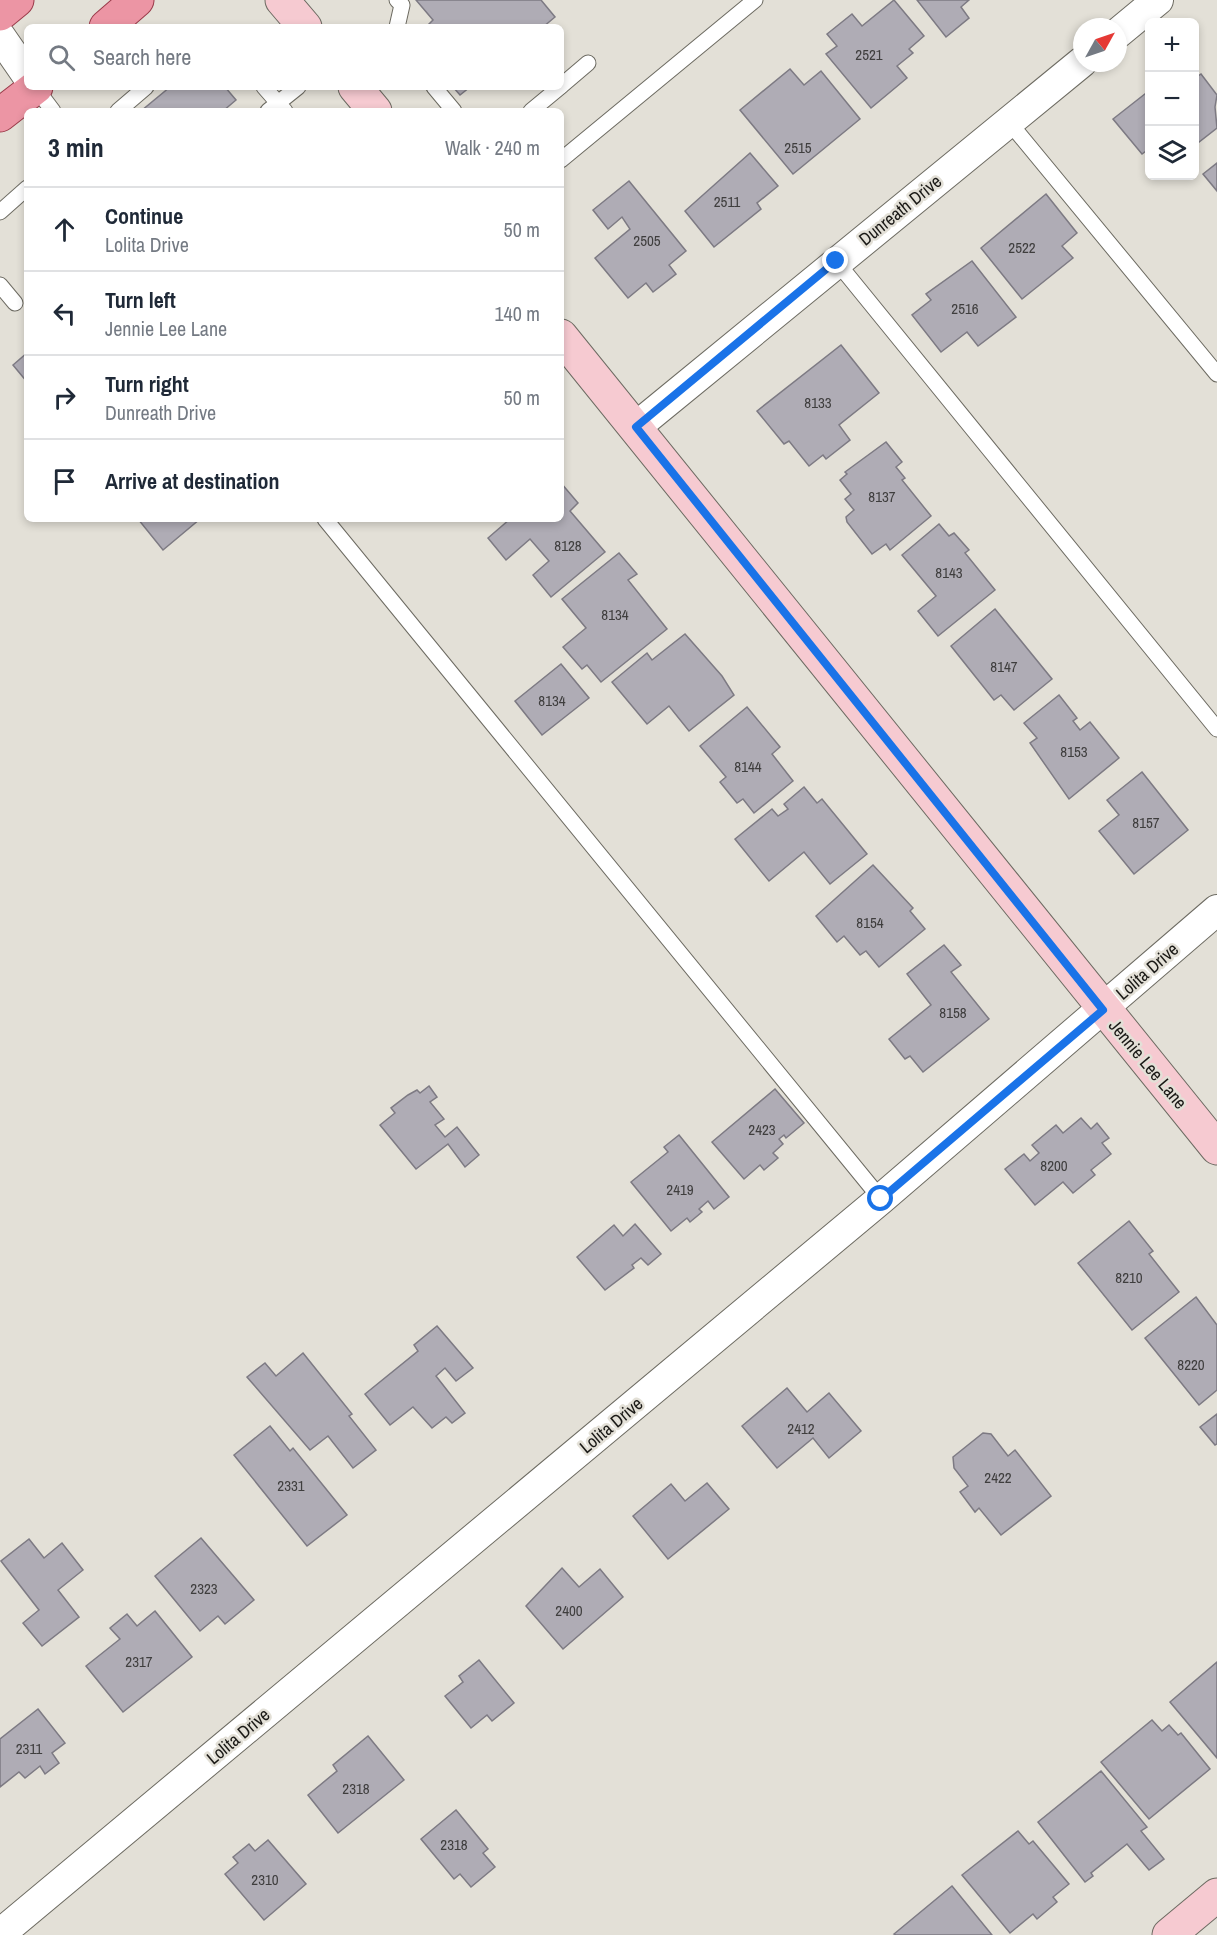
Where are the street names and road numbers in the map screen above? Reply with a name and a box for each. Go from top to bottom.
street label: Dunreath Drive [853,169,947,251]
street label: Lolita Drive [1110,937,1184,1005]
street label: Jennie Lee Lane [1103,1014,1193,1114]
street label: Lolita Drive [574,1391,648,1459]
street label: Lolita Drive [201,1702,275,1770]

